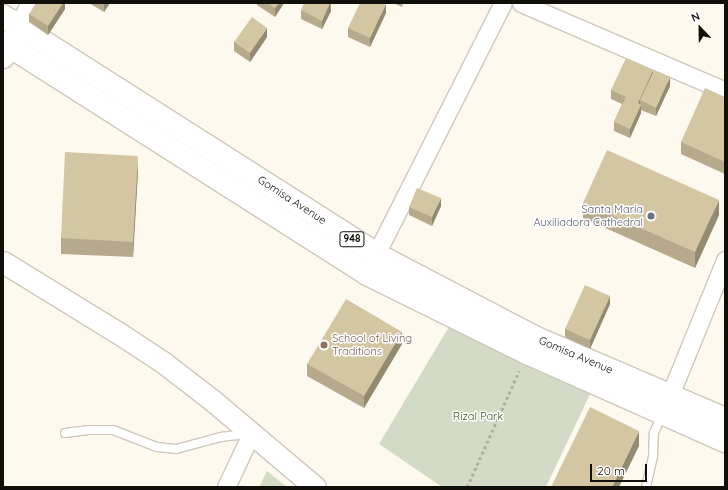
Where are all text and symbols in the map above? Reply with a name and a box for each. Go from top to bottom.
north arrow [680,8,720,48]
text: N [689,9,702,25]
street label: Gomisa Avenue [255,173,329,227]
place label: Santa María Auxiliadora Cathedral [533,203,643,229]
marker: Santa María Auxiliadora Cathedral [646,211,656,221]
road number: 948 [339,231,365,247]
place label: School of Living Traditions [332,332,412,358]
street label: Gomisa Avenue [537,333,615,377]
marker: School of Living Traditions [319,340,329,350]
park label: Rizal Park [453,409,503,423]
scale bar [592,456,649,482]
text: 20 m [597,463,625,478]

